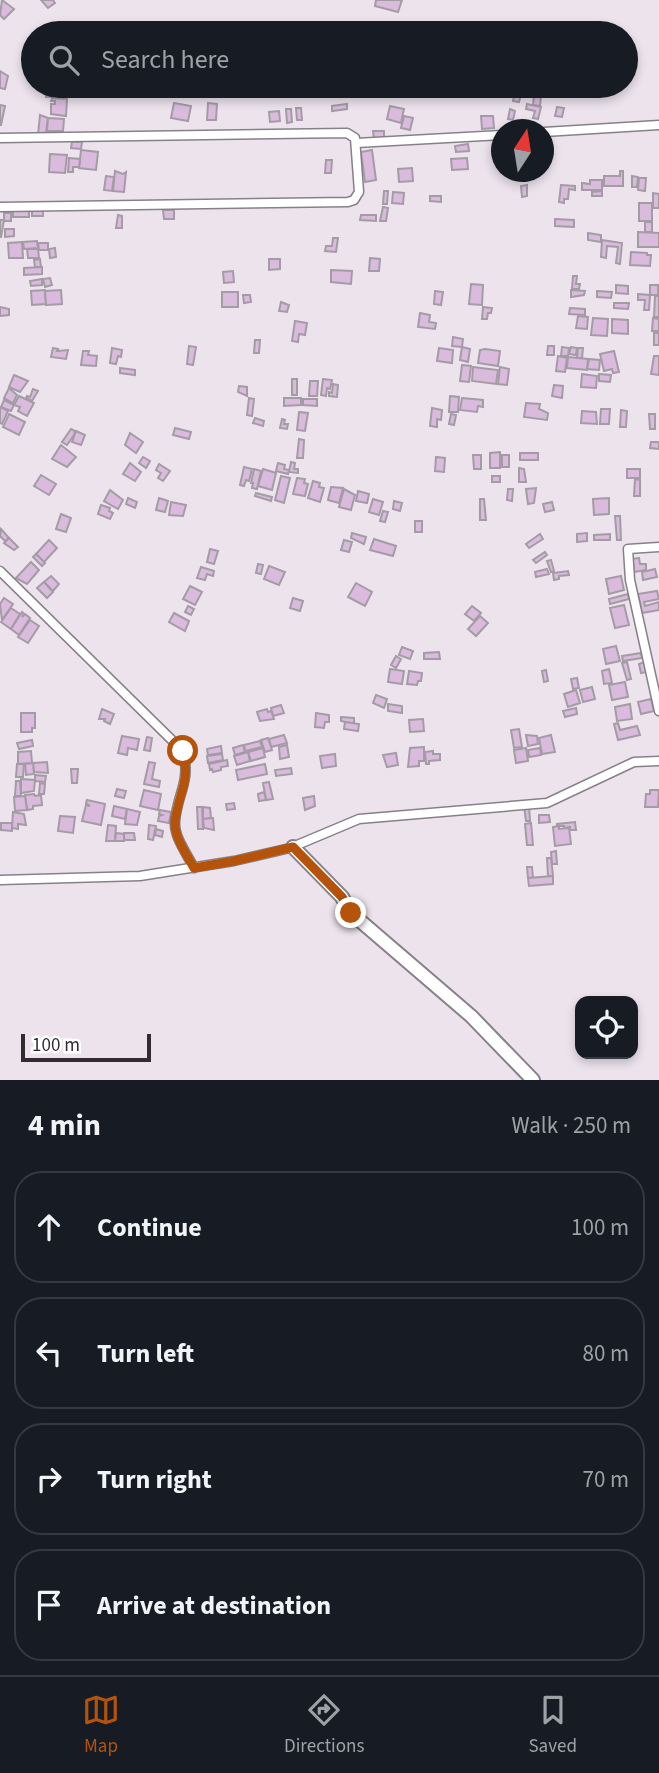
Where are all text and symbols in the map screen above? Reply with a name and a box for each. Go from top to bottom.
search box [21,21,638,98]
icon: search [45,41,83,79]
text: Search here [101,41,229,78]
north arrow [491,119,554,182]
route start [167,735,198,766]
route end [335,897,366,928]
map controls [575,996,638,1059]
button: locate [575,996,638,1059]
scale bar [21,1031,150,1063]
text: 100 m [32,1032,80,1059]
text: 4 min [28,1104,101,1147]
text: Walk · 250 m [512,1109,631,1142]
icon: ahead [30,1208,68,1246]
text: Continue [97,1209,202,1246]
text: 100 m [571,1211,629,1244]
icon: left [30,1334,68,1372]
text: Turn left [97,1335,194,1372]
text: 80 m [582,1337,629,1370]
icon: right [30,1460,68,1498]
text: Turn right [97,1461,212,1498]
text: 70 m [582,1463,629,1496]
icon: arrive [30,1586,68,1624]
text: Arrive at destination [97,1587,331,1624]
tab: Map [82,1691,120,1760]
tab: Directions [284,1691,364,1760]
tab: Saved [528,1691,577,1760]

